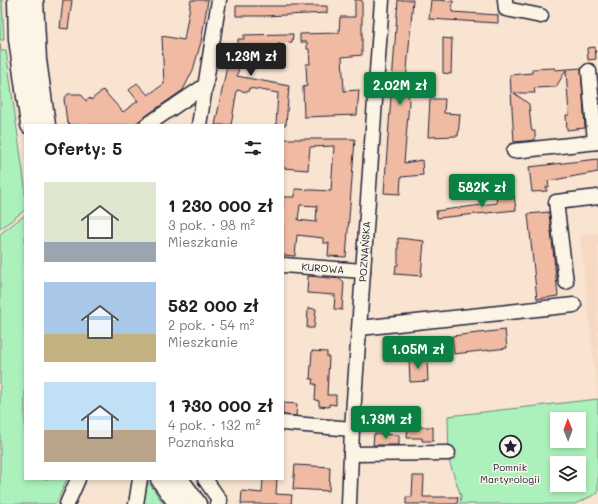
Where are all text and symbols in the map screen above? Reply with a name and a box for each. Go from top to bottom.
pin: 1.23M zł [210,43,292,77]
text: 1.23M zł [225,47,277,64]
pin: 2.02M zł [359,72,441,106]
text: 2.02M zł [373,76,427,93]
text: Oferty: 5 [44,137,122,159]
icon: filters [242,137,264,159]
pin: 582K zł [445,174,519,208]
text: 582K zł [458,178,506,195]
text: 1 230 000 zł [168,194,273,216]
icon: home [76,198,124,246]
text: 3 pok. · 98 m² [168,216,255,233]
street label: POZNAŃSKA [355,220,374,282]
text: Mieszkanie [168,233,238,250]
street label: KUROWA [301,259,345,277]
text: 582 000 zł [168,294,259,316]
icon: home [76,298,124,346]
text: 2 pok. · 54 m² [168,316,255,333]
text: Mieszkanie [168,333,238,350]
pin: 1.05M zł [377,336,459,370]
text: 1.05M zł [392,340,444,357]
text: 1 730 000 zł [168,394,273,416]
icon: home [76,398,124,446]
pin: 1.73M zł [345,406,427,440]
text: 1.73M zł [360,410,412,427]
north arrow [550,412,586,448]
map controls [550,412,586,492]
text: 4 pok. · 132 m² [168,416,260,433]
text: Poznańska [168,433,235,450]
place icon: Pomnik Martyrologii [497,434,523,460]
button: layers [550,456,586,492]
place label: Pomnik Martyrologii [480,460,540,486]

